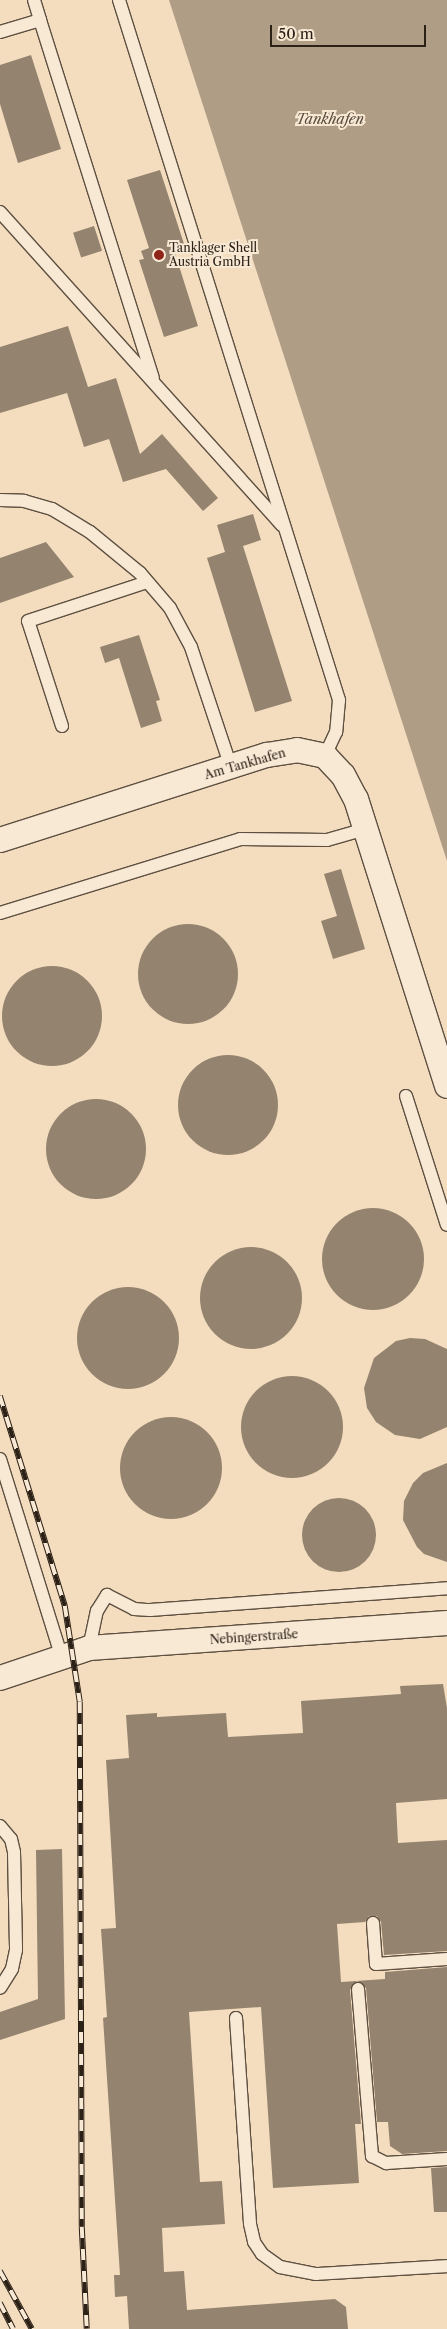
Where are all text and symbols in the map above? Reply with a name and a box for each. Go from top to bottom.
scale bar [272,15,428,47]
text: 50 m [278,24,314,43]
water label: Tankhafen [296,111,364,127]
place label: Tanklager Shell Austria GmbH [169,241,257,269]
marker: Tanklager Shell Austria GmbH [153,249,165,261]
street label: Am Tankhafen [203,745,287,783]
street label: Nebingerstraße [209,1627,299,1647]

